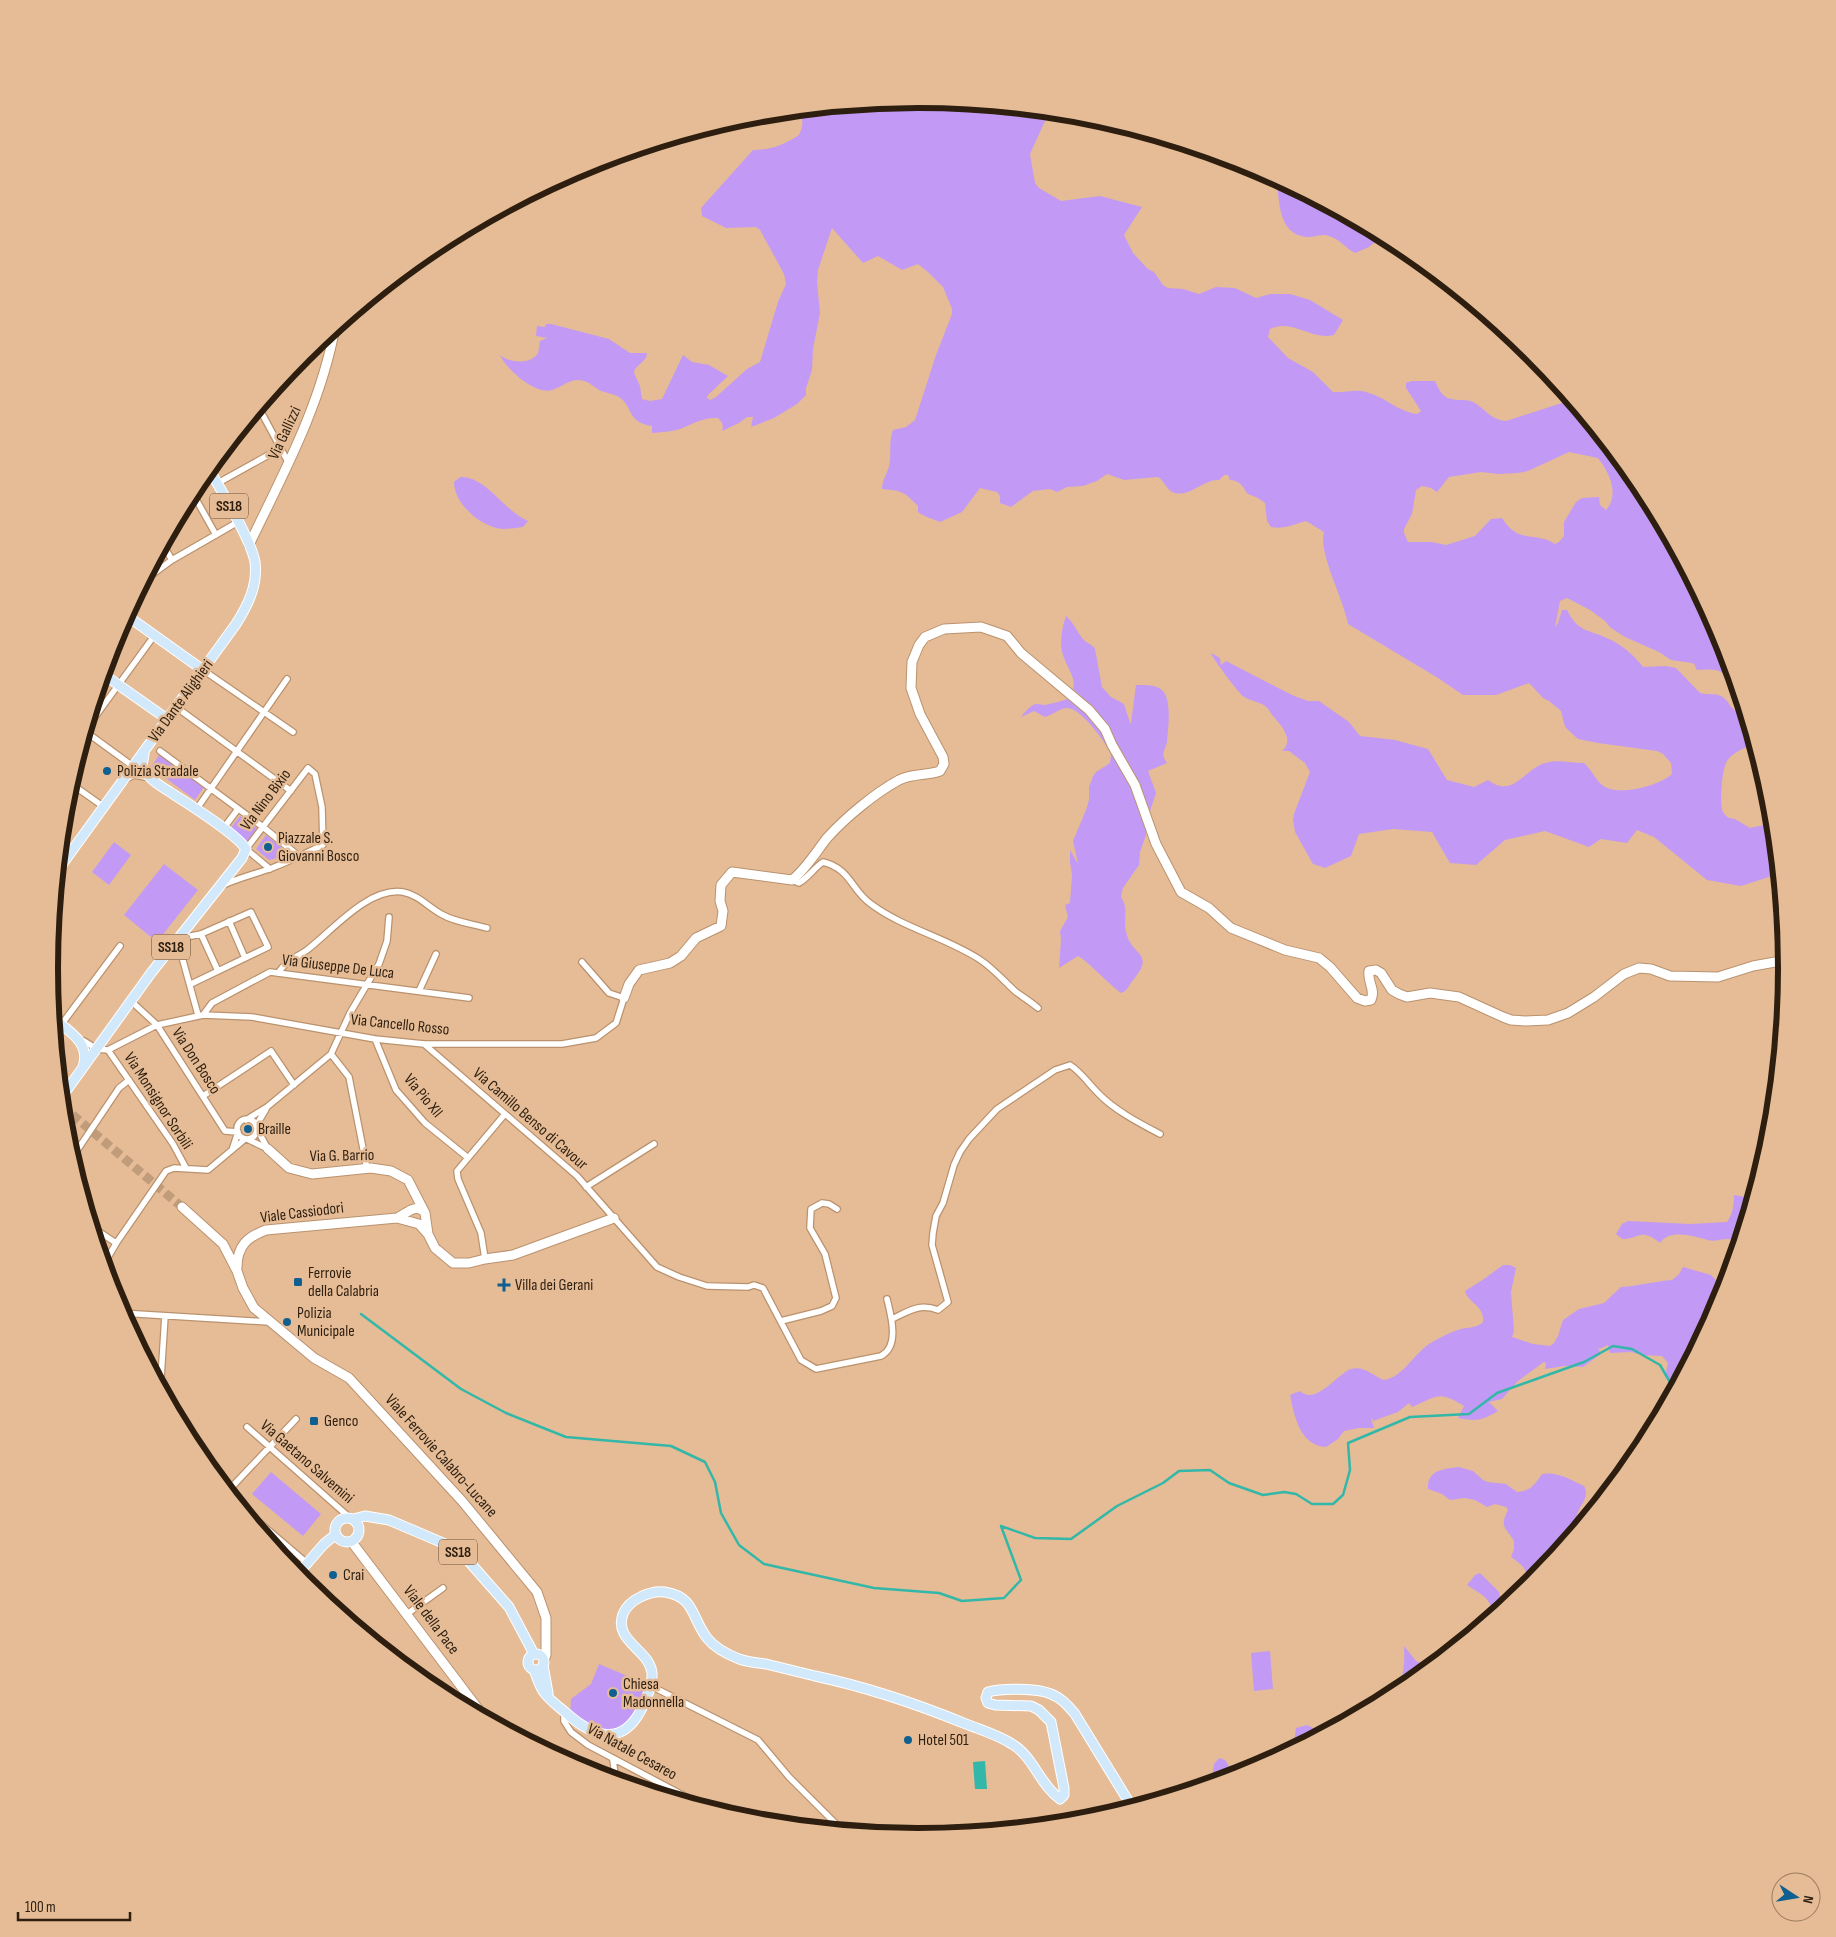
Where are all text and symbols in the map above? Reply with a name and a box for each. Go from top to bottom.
street label: Via Gallizzi [264,403,306,463]
road number: SS18 [210,494,248,518]
street label: Via Dante Alighieri [145,656,217,746]
place label: Polizia Stradale [117,762,199,781]
marker: Polizia Stradale [101,765,113,777]
street label: Via Nino Bixio [237,766,295,834]
place label: Piazzale S. Giovanni Bosco [278,829,359,866]
marker: Piazzale S. Giovanni Bosco [262,841,274,853]
road number: SS18 [152,934,190,960]
street label: Via Giuseppe De Luca [281,951,395,983]
street label: Via Cancello Rosso [350,1010,450,1040]
street label: Via Don Bosco [168,1024,224,1098]
street label: Via Monsignor Sorbili [120,1049,196,1153]
street label: Via Camillo Benso di Cavour [469,1064,592,1174]
street label: Via Pio XII [399,1070,447,1122]
place label: Braille [258,1120,291,1139]
marker: Braille [242,1123,254,1135]
street label: Via G. Barrio [310,1146,374,1166]
street label: Viale Cassiodori [259,1198,345,1228]
place label: Ferrovie della Calabria [308,1264,379,1301]
marker: Ferrovie della Calabria [292,1276,304,1288]
place label: Villa dei Gerani [515,1276,593,1295]
marker: Villa dei Gerani [497,1278,511,1292]
place label: Polizia Municipale [297,1304,355,1341]
marker: Polizia Municipale [281,1316,293,1328]
street label: Viale Ferrovie Calabro-Lucane [381,1391,501,1521]
place label: Genco [324,1412,358,1431]
marker: Genco [308,1415,320,1427]
street label: Via Gaetano Salvemini [256,1416,358,1508]
road number: SS18 [439,1540,477,1564]
place label: Crai [343,1566,364,1585]
marker: Crai [327,1569,339,1581]
street label: Viale della Pace [399,1582,463,1658]
place label: Chiesa Madonnella [623,1675,684,1712]
marker: Chiesa Madonnella [607,1687,619,1699]
street label: Via Natale Cesareo [584,1720,680,1784]
place label: Hotel 501 [918,1731,969,1750]
marker: Hotel 501 [902,1734,914,1746]
north arrow [1771,1872,1821,1922]
scale bar [18,1890,130,1922]
text: N [1799,1894,1817,1905]
text: 100 m [25,1898,56,1917]

